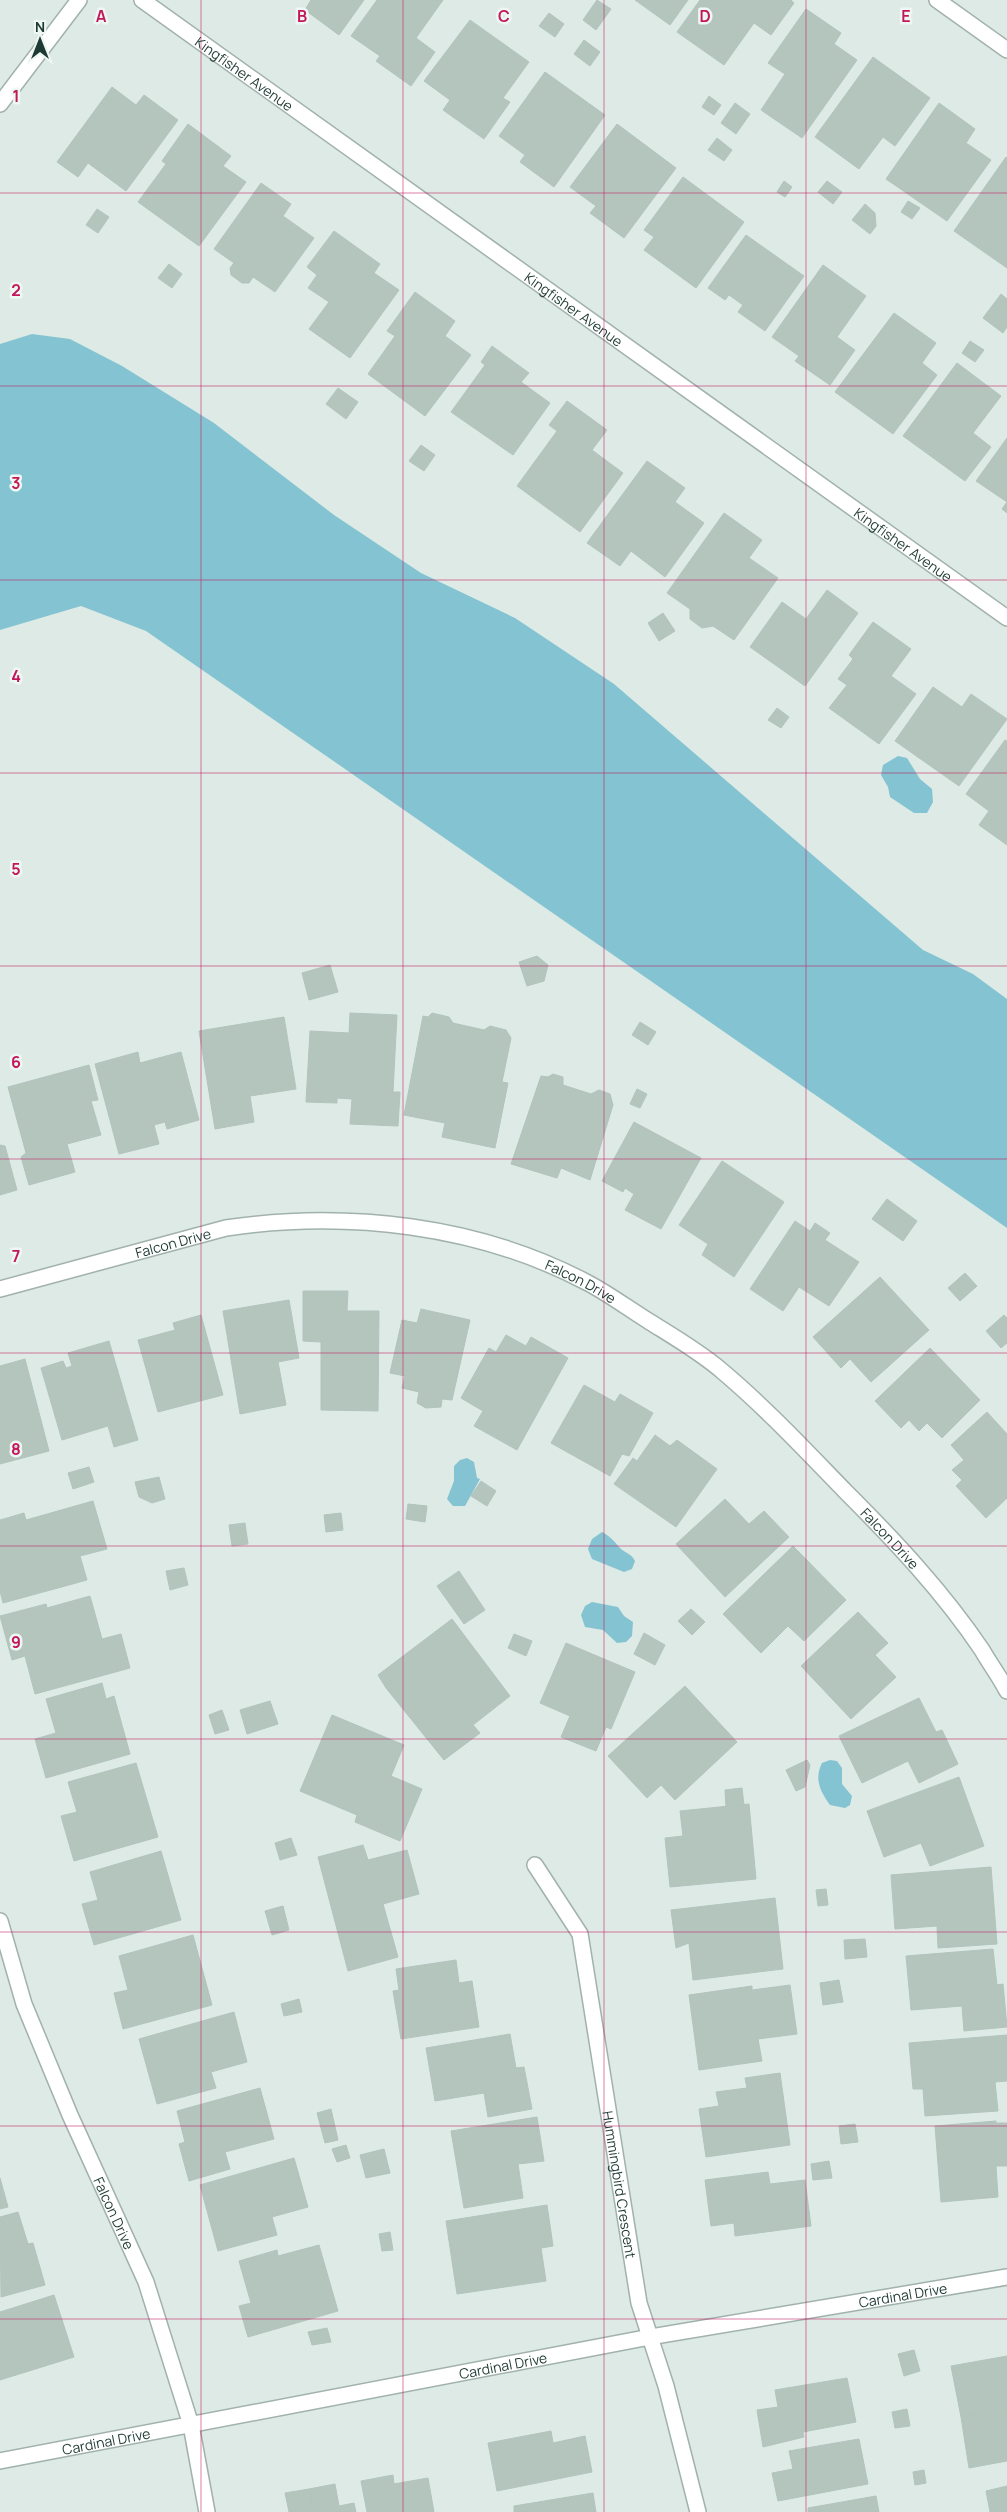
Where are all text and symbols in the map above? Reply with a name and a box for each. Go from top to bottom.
text: A [96,5,107,27]
text: B [297,5,307,27]
text: C [498,5,510,27]
text: D [699,5,711,27]
text: E [901,5,911,27]
north arrow [15,15,65,65]
text: N [35,17,45,36]
street label: Kingfisher Avenue [192,32,297,115]
text: 1 [12,85,20,107]
street label: Kingfisher Avenue [521,267,627,350]
text: 2 [11,279,21,301]
text: 3 [11,472,21,494]
street label: Kingfisher Avenue [851,503,956,586]
text: 4 [11,665,21,687]
text: 5 [11,858,21,880]
text: 6 [11,1051,21,1073]
street label: Falcon Drive [133,1223,213,1262]
text: 7 [12,1245,20,1267]
street label: Falcon Drive [543,1255,620,1307]
text: 8 [11,1438,21,1460]
street label: Falcon Drive [857,1503,924,1573]
text: 9 [11,1631,21,1653]
street label: Hummingbird Crescent [599,2109,641,2260]
street label: Falcon Drive [90,2174,139,2252]
street label: Cardinal Drive [857,2278,948,2311]
street label: Cardinal Drive [457,2347,549,2383]
street label: Cardinal Drive [60,2423,152,2458]

